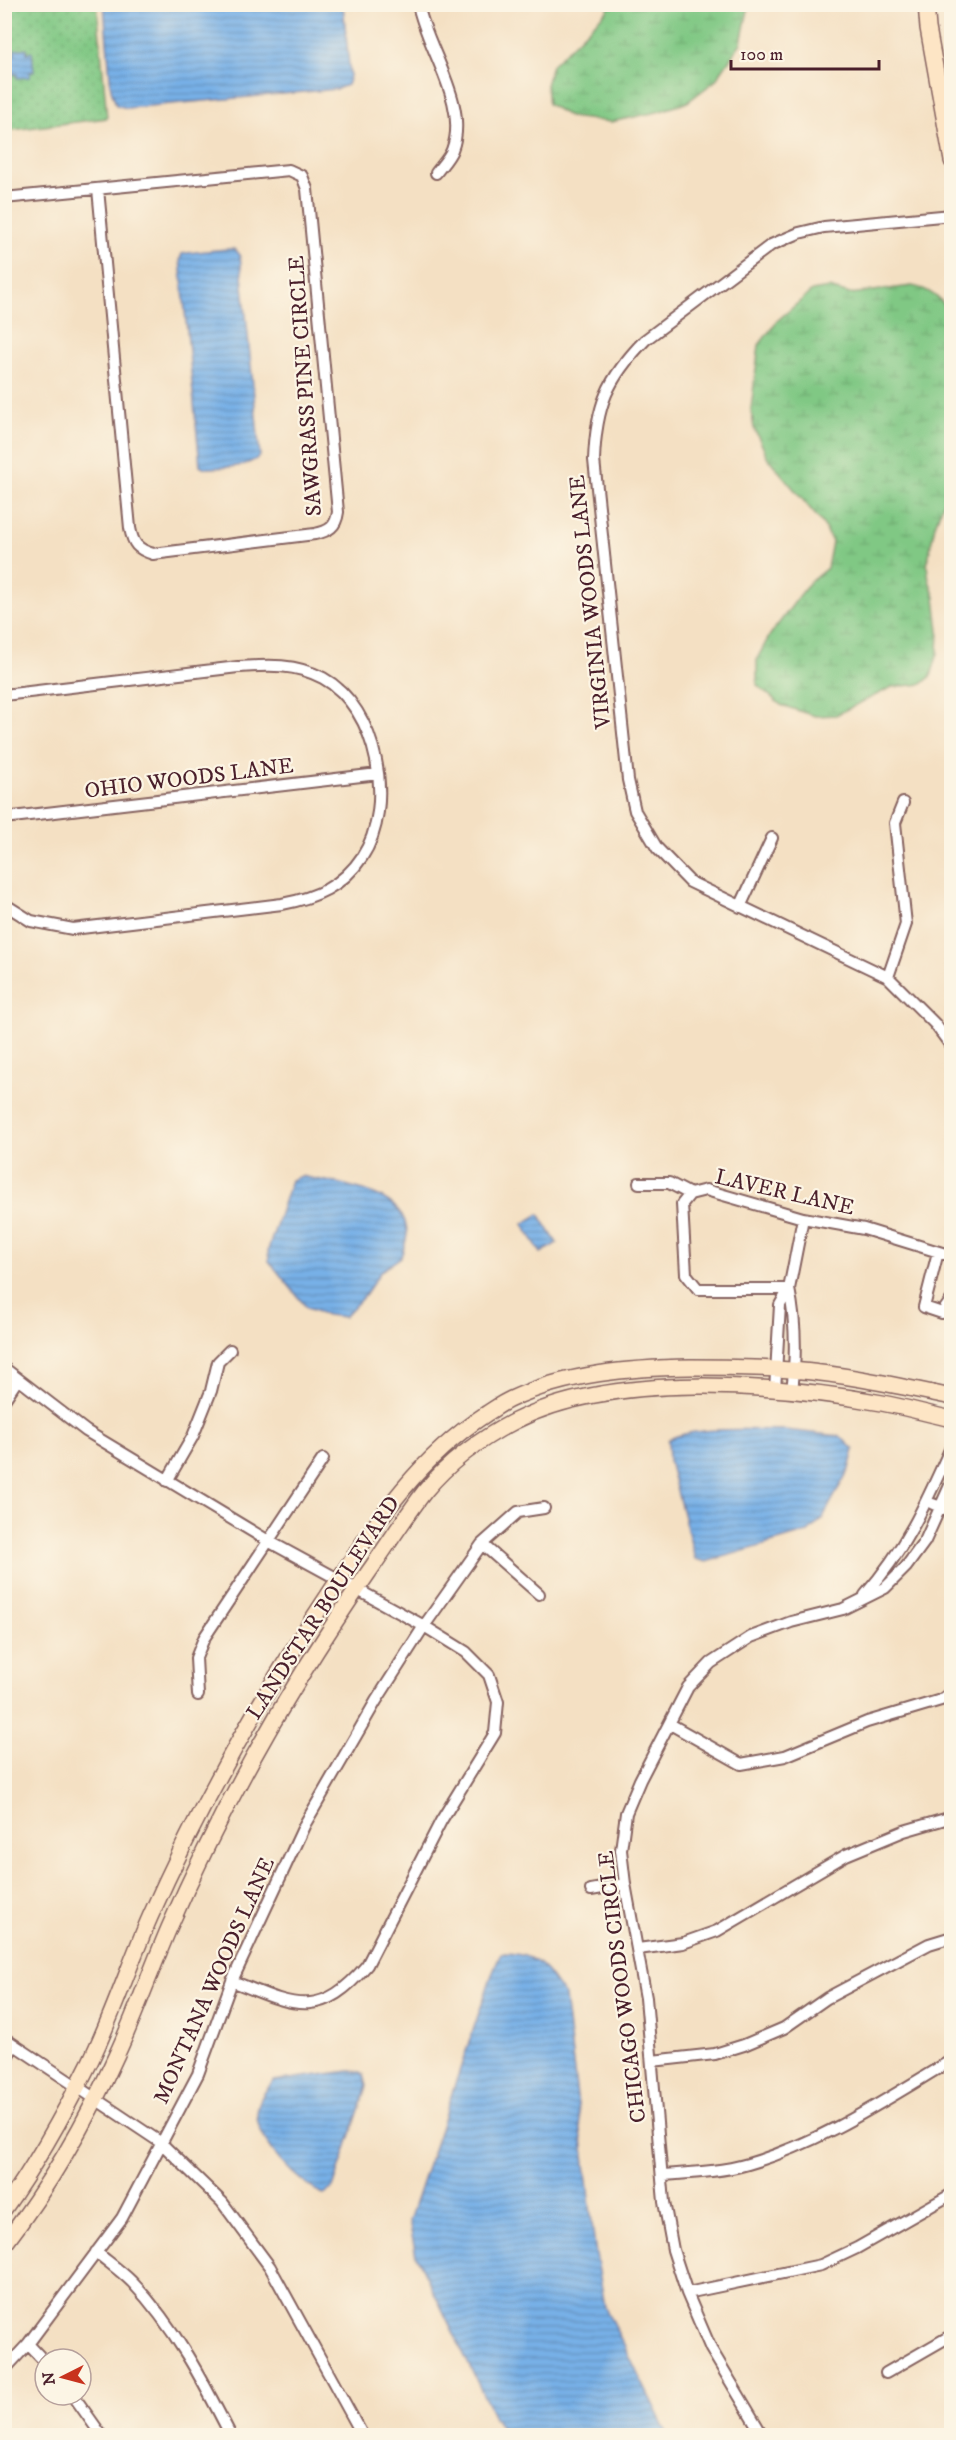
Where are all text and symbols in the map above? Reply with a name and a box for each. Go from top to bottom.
scale bar [731,33,880,71]
text: 100 m [740,44,783,66]
street label: SAWGRASS PINE CIRCLE [283,255,328,517]
street label: VIRGINIA WOODS LANE [564,474,617,731]
street label: OHIO WOODS LANE [83,752,295,805]
street label: LAVER LANE [712,1163,857,1222]
street label: LANDSTAR BOULEVARD [241,1491,406,1725]
street label: CHICAGO WOODS CIRCLE [592,1849,653,2124]
street label: MONTANA WOODS LANE [148,1853,281,2108]
north arrow [33,2347,93,2407]
text: N [38,2371,60,2386]

